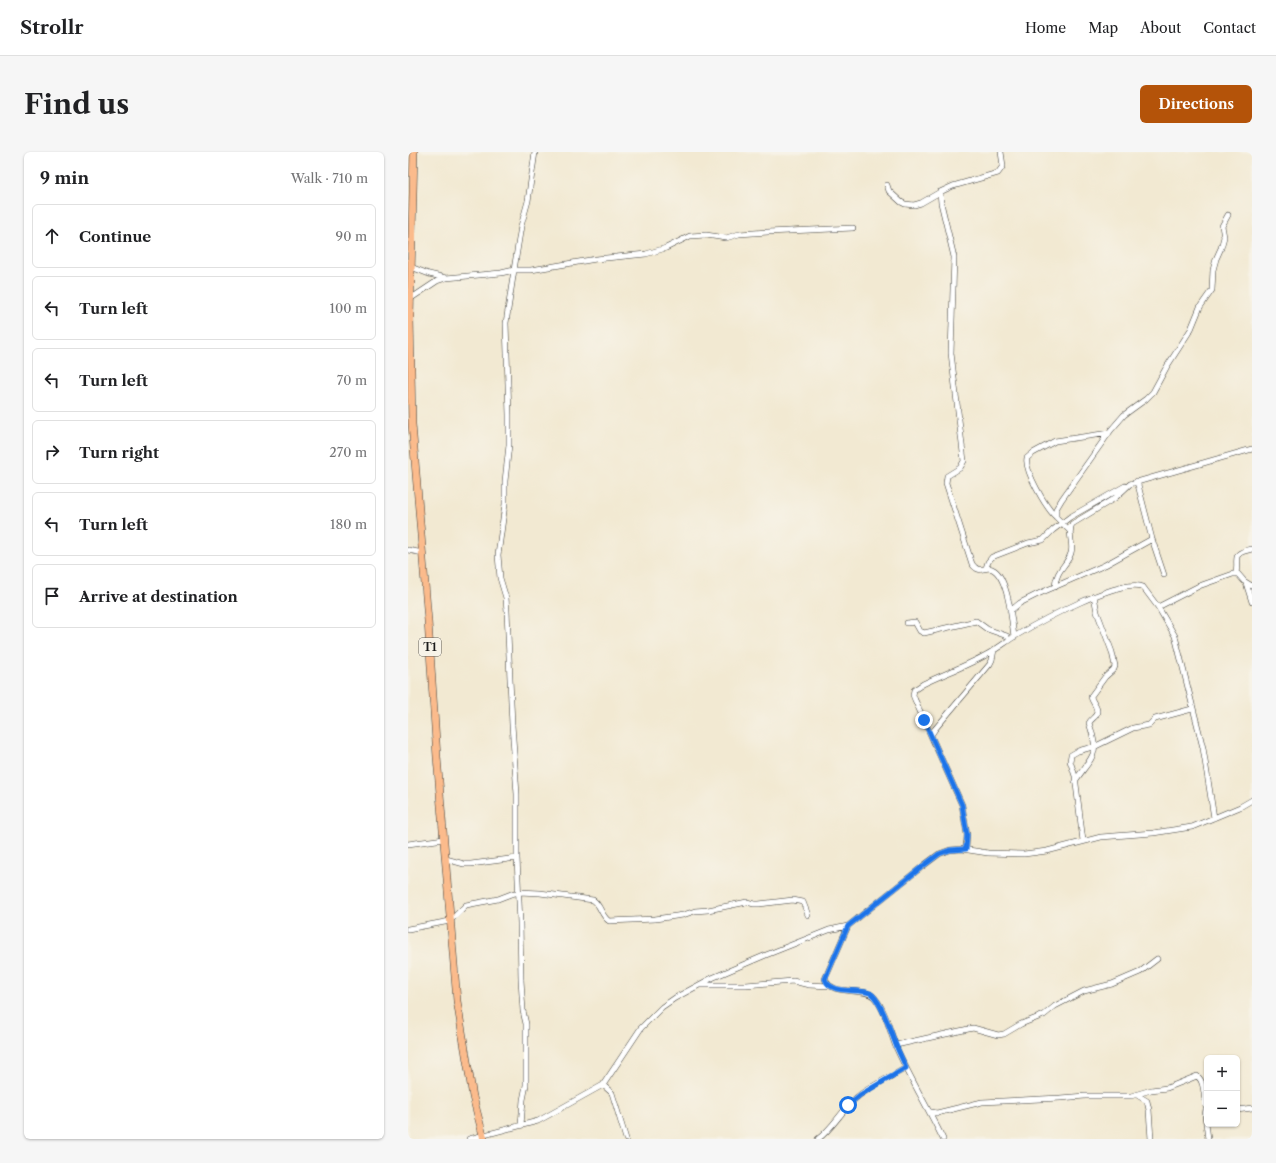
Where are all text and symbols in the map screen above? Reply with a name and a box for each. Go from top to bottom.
text: Strollr [20,16,84,39]
text: Home [1025,19,1066,37]
text: Map [1088,19,1118,37]
text: About [1140,19,1181,37]
text: Contact [1203,19,1256,37]
button: Directions [1140,85,1252,123]
text: Find us [24,87,129,121]
text: 9 min [40,168,89,188]
text: Walk · 710 m [291,170,368,186]
icon: ahead [41,225,63,247]
text: Continue [79,227,151,246]
text: 90 m [336,228,367,244]
icon: left [41,297,63,319]
text: Turn left [79,299,148,318]
text: 100 m [329,300,367,316]
icon: left [41,369,63,391]
text: Turn left [79,371,148,390]
text: 70 m [337,372,367,388]
icon: right [41,441,63,463]
text: Turn right [79,443,159,462]
text: 270 m [329,444,367,460]
icon: left [41,513,63,535]
text: Turn left [79,515,148,534]
text: 180 m [330,516,367,532]
icon: arrive [41,585,63,607]
text: Arrive at destination [79,587,238,606]
road number: T1 [419,638,441,656]
route end [915,711,933,729]
map controls [1204,1055,1240,1127]
button: + [1204,1055,1240,1091]
button: − [1204,1091,1240,1127]
route start [839,1096,857,1114]

